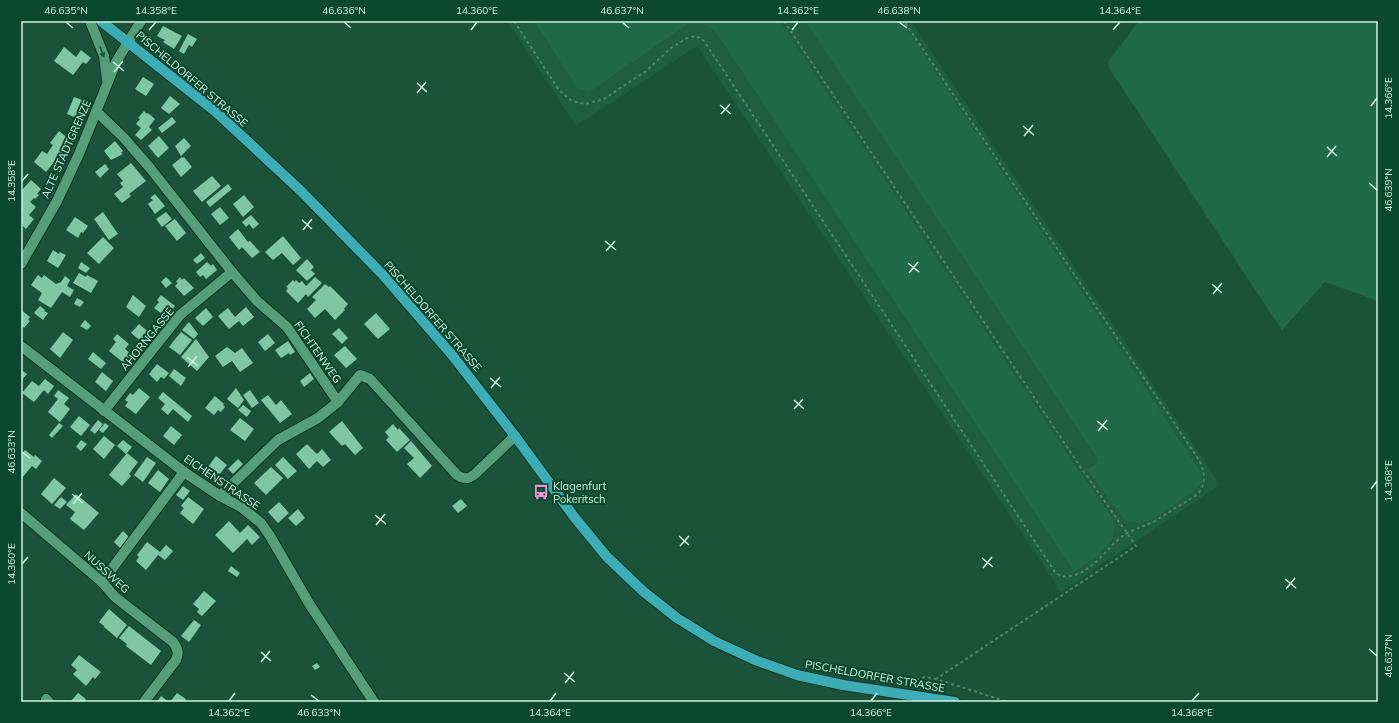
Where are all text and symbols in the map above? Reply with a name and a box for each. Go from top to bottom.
text: 46.635°N [44,4,88,17]
text: 14.358°E [135,4,177,17]
text: 46.636°N [322,4,366,17]
text: 14.360°E [456,4,498,17]
text: 46.637°N [600,4,644,17]
text: 14.362°E [777,4,819,17]
text: 46.638°N [877,4,921,17]
text: 14.364°E [1099,4,1141,17]
street label: PISCHELDORFER STRASSE [133,28,251,130]
one-way arrow [99,46,105,58]
text: 14.366°E [1382,77,1395,119]
street label: ALTE STADTGRENZE [38,98,94,200]
text: 14.358°E [5,160,18,202]
text: 46.639°N [1382,168,1395,212]
street label: PISCHELDORFER STRASSE [381,258,485,374]
street label: AHORNGASSE [117,305,177,373]
street label: FICHTENWEG [291,318,345,386]
text: 46.633°N [5,430,18,474]
street label: EICHENSTRASSE [181,451,263,513]
text: 14.368°E [1382,460,1395,502]
place label: Klagenfurt Pokeritsch [553,479,607,506]
bus stop icon: Klagenfurt Pokeritsch [532,483,550,501]
text: 14.360°E [5,543,18,585]
street label: NUSSWEG [81,548,133,596]
text: 46.637°N [1382,634,1395,678]
street label: PISCHELDORFER STRASSE [804,657,946,695]
text: 14.362°E [208,706,250,719]
text: 46.633°N [297,706,341,719]
text: 14.364°E [529,706,571,719]
text: 14.366°E [850,706,892,719]
text: 14.368°E [1171,706,1213,719]

